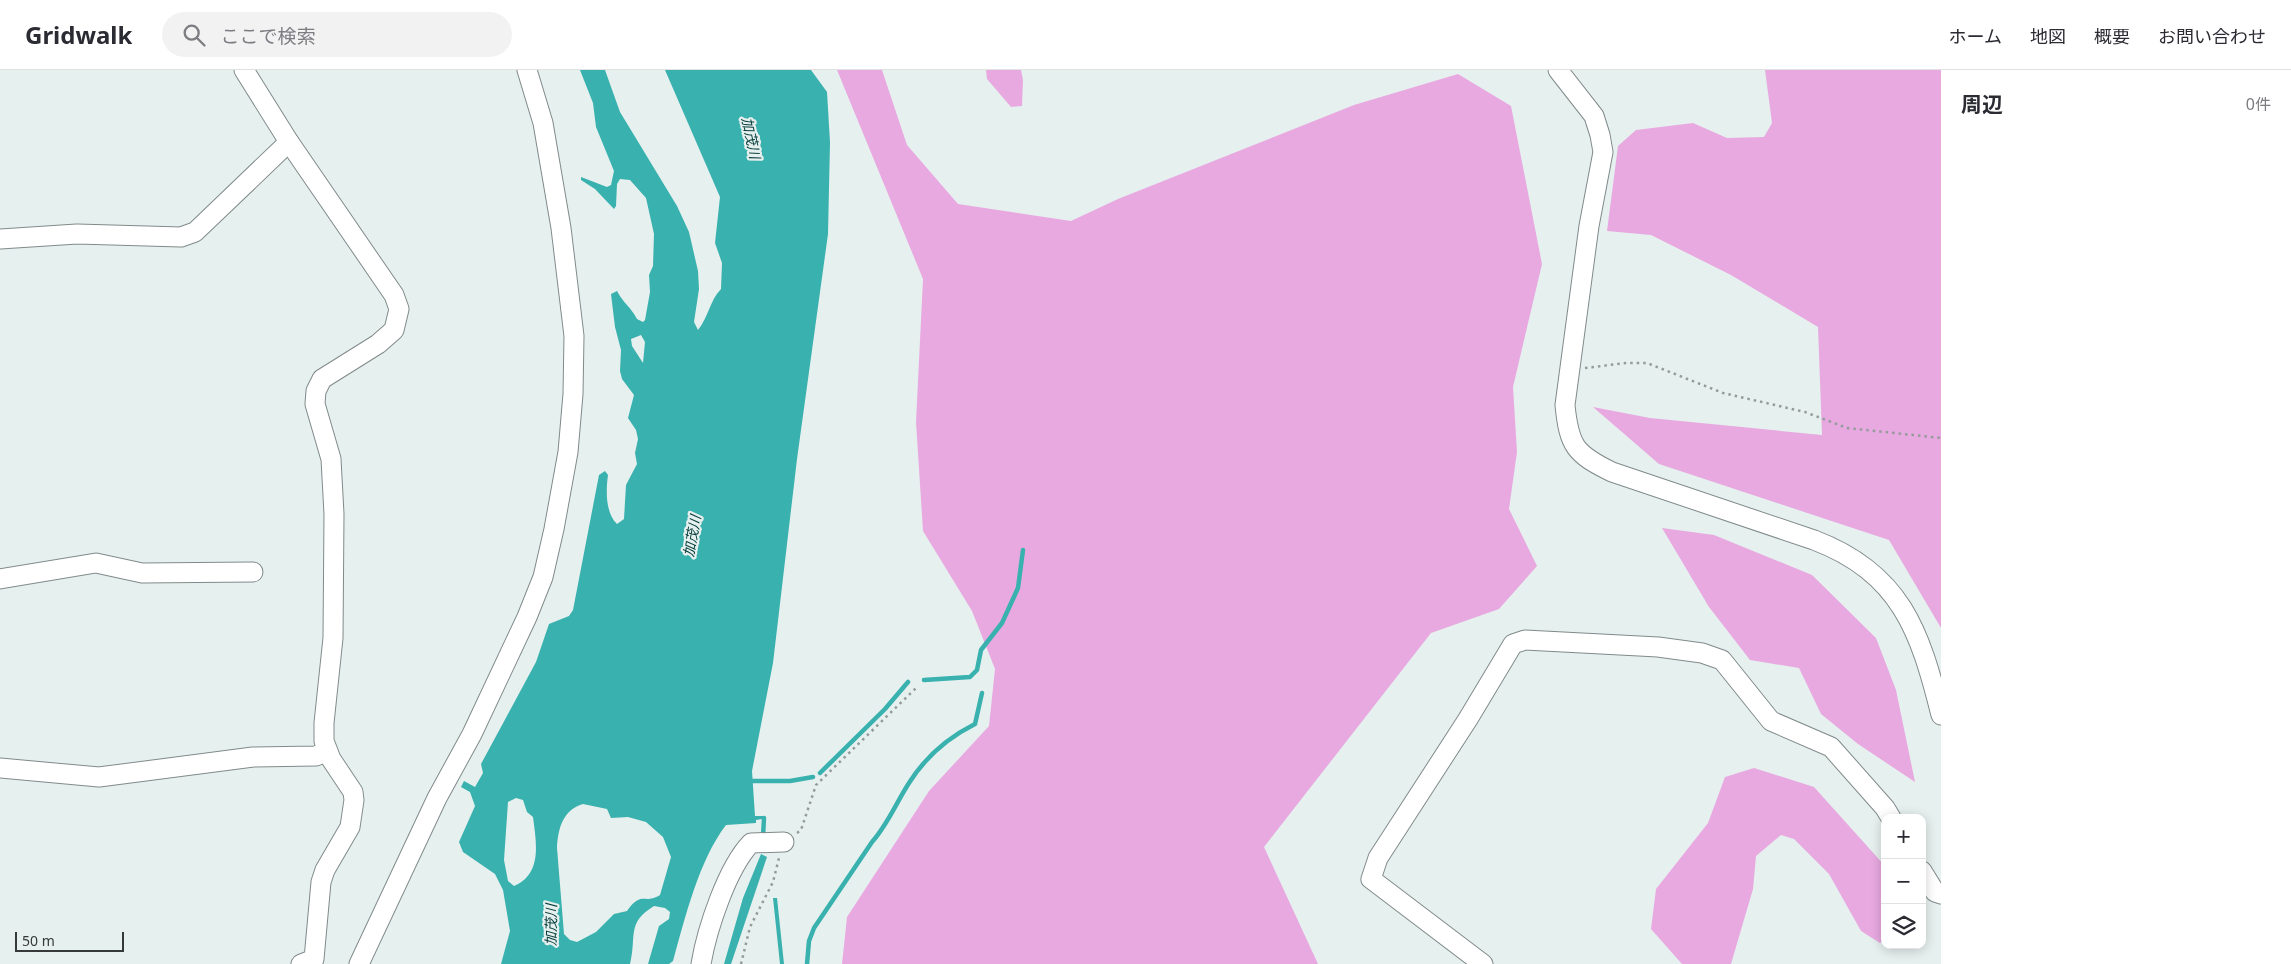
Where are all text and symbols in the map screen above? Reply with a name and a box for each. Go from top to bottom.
search box [162,12,512,57]
text: Gridwalk [25,18,132,51]
icon: search [180,21,208,49]
text: ここで検索 [220,23,315,49]
text: ホーム [1949,24,2002,48]
text: 地図 [2030,24,2066,48]
text: 概要 [2094,24,2130,48]
text: お問い合わせ [2158,24,2266,48]
text: 周辺 [1961,90,2003,118]
text: 0件 [2246,93,2271,115]
water label: 加茂川 [738,115,766,162]
water label: 加茂川 [679,512,705,558]
map controls [1881,814,1926,949]
button: + [1881,814,1926,859]
button: − [1881,859,1926,904]
water label: 加茂川 [541,902,560,946]
button: layers [1881,904,1926,949]
scale bar [15,929,124,952]
text: 50 m [22,931,55,950]

